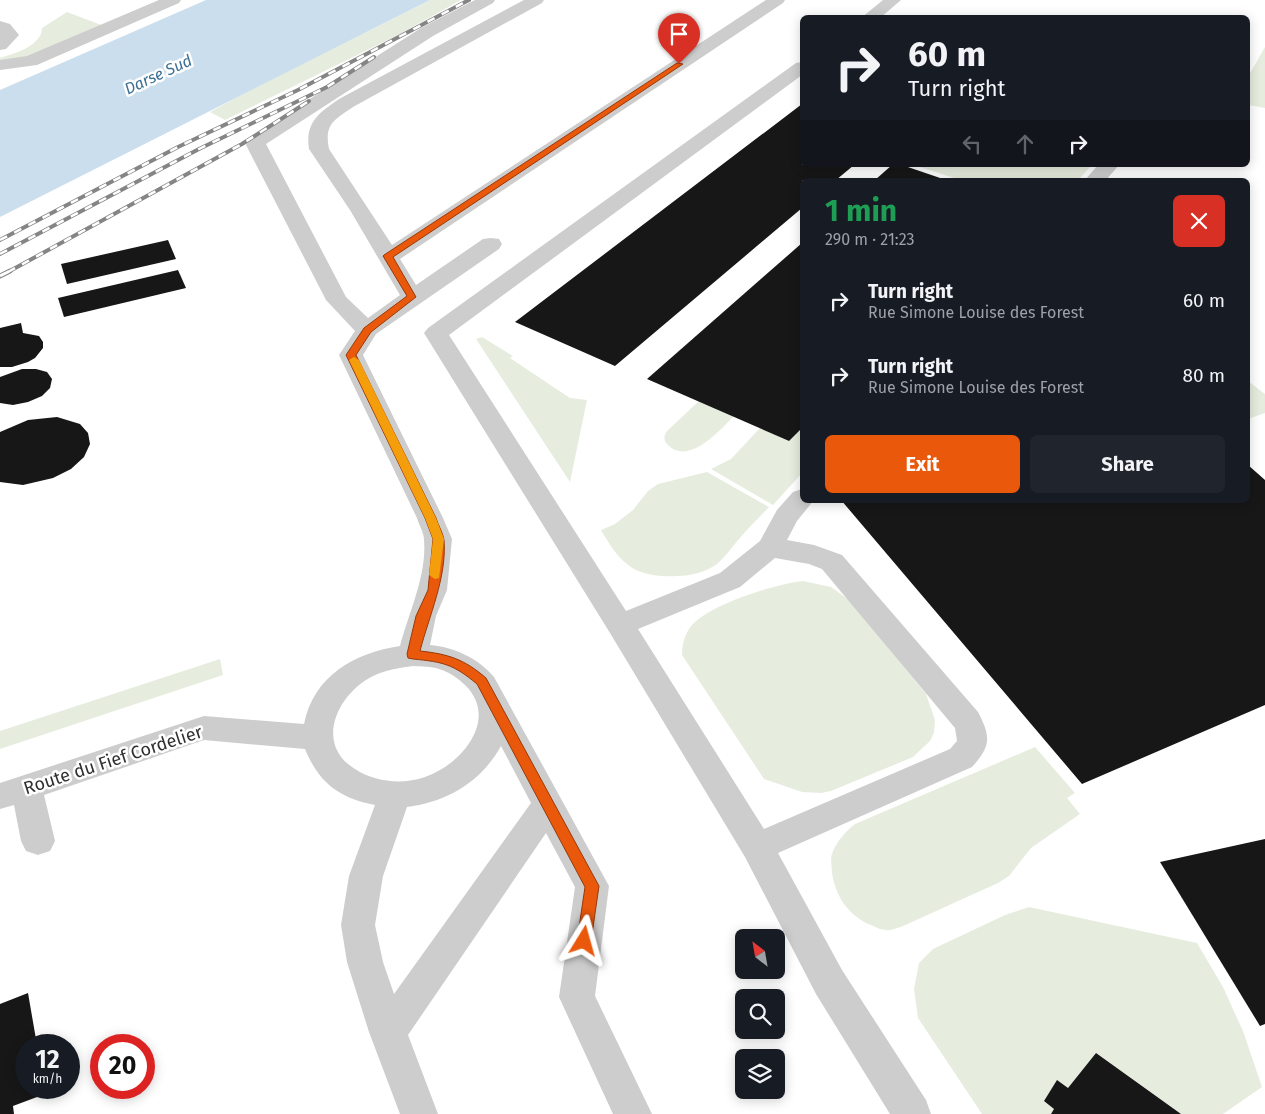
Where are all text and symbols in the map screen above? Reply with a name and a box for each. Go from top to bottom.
pin [658,13,700,64]
icon: arrive [665,20,693,48]
text: 60 m [908,33,986,75]
icon: right [825,35,890,100]
water label: Darse Sud [121,51,195,98]
text: Turn right [908,75,1005,102]
icon: left [958,130,986,158]
icon: ahead [1011,130,1039,158]
icon: right [1064,130,1092,158]
text: 1 min [825,193,897,229]
button: close [1173,195,1225,247]
text: 290 m · 21:23 [825,230,914,249]
text: Turn right [868,280,953,303]
icon: right [825,287,853,315]
text: 60 m [1183,289,1225,312]
text: Rue Simone Louise des Forest [868,303,1084,322]
text: Turn right [868,355,953,378]
icon: right [825,362,853,390]
text: 80 m [1183,364,1225,387]
text: Rue Simone Louise des Forest [868,378,1084,397]
button: Exit [825,435,1020,493]
button: Share [1030,435,1225,493]
street label: Route du Fief Cordelier [21,721,205,799]
position arrow [557,914,609,966]
north arrow [735,929,785,979]
map controls [735,929,785,1099]
button: search [735,989,785,1039]
speed limit sign: 20 [90,1034,155,1099]
text: 12 [35,1045,60,1075]
button: layers [735,1049,785,1099]
text: km/h [33,1072,62,1086]

